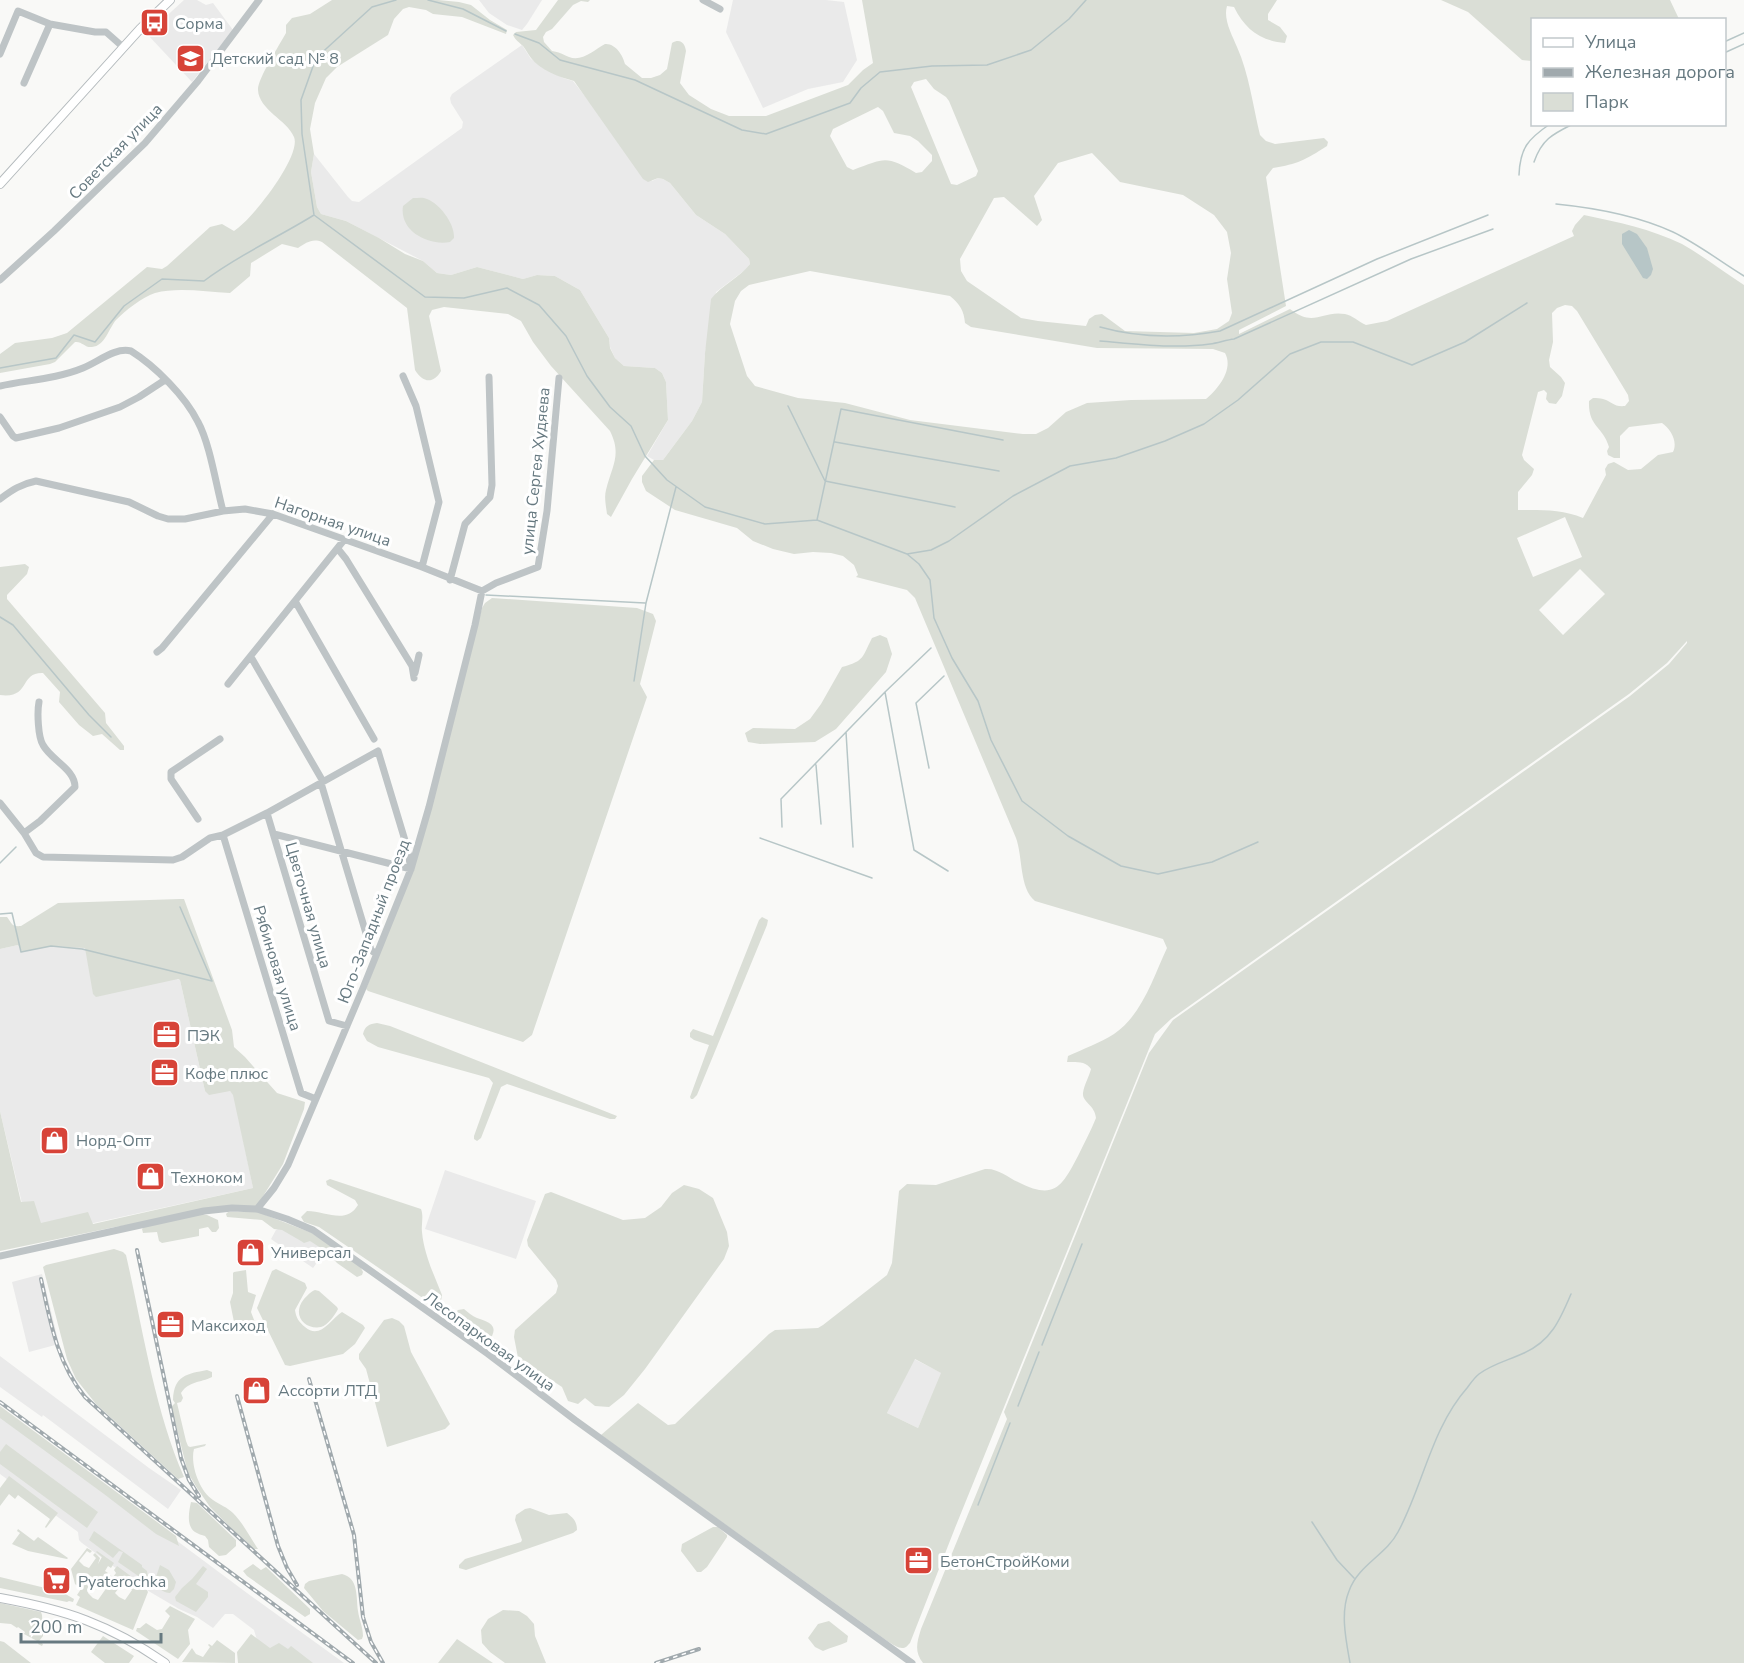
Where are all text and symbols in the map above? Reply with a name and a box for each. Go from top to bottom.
bus stop icon: Сорма [138,7,170,39]
place label: Сорма [175,13,223,35]
legend [1531,18,1726,126]
text: Улица [1584,30,1636,54]
school or university icon: Детский сад № 8 [174,42,206,74]
place label: Детский сад № 8 [211,48,339,70]
text: Железная дорога [1585,60,1735,84]
text: Парк [1585,90,1629,114]
street label: Советская улица [64,99,167,205]
street label: улица Сергея Худяева [516,386,556,556]
street label: Нагорная улица [272,492,394,552]
street label: Юго-Западный проезд [332,836,416,1007]
street label: Цветочная улица [279,840,337,971]
street label: Рябиновая улица [247,903,307,1034]
office icon: ПЭК [150,1019,182,1051]
place label: ПЭК [187,1025,221,1047]
office icon: Кофе плюс [148,1057,180,1089]
place label: Кофе плюс [185,1063,269,1085]
shop icon: Норд-Опт [39,1124,71,1156]
place label: Норд-Опт [76,1130,152,1152]
shop icon: Техноком [134,1161,166,1193]
place label: Техноком [171,1167,243,1189]
shop icon: Универсал [234,1236,266,1268]
place label: Универсал [270,1242,352,1264]
street label: Лесопарковая улица [420,1287,559,1397]
office icon: Максиход [154,1309,186,1341]
place label: Максиход [191,1315,266,1337]
shop icon: Ассорти ЛТД [241,1374,273,1406]
place label: Ассорти ЛТД [278,1380,378,1402]
office icon: БетонСтройКоми [903,1545,935,1577]
place label: БетонСтройКоми [940,1551,1070,1573]
supermarket icon: Pyaterochka [41,1565,73,1597]
place label: Pyaterochka [78,1571,166,1593]
scale bar [21,1606,160,1644]
text: 200 m [30,1615,82,1639]

